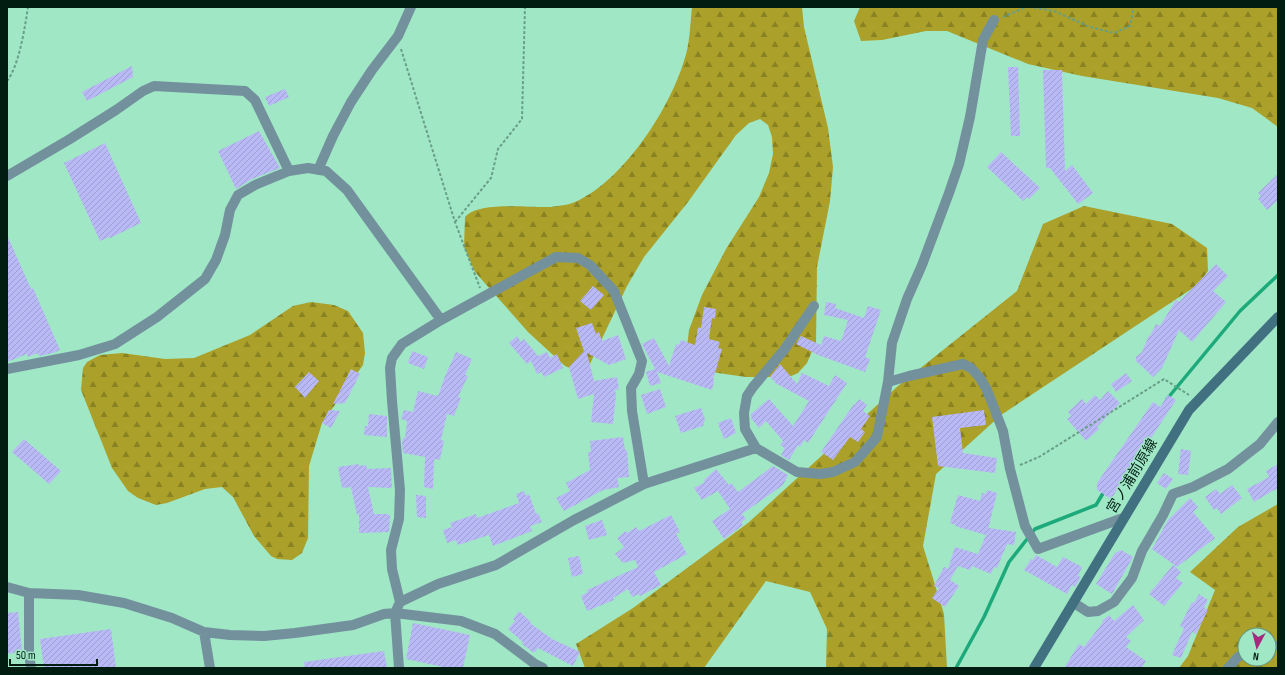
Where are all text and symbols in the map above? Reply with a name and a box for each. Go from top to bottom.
street label: 宮ノ浦前原線 [1103,436,1161,516]
north arrow [1237,627,1277,667]
scale bar [10,641,97,667]
text: 50 m [16,648,36,663]
text: N [1252,650,1260,663]

